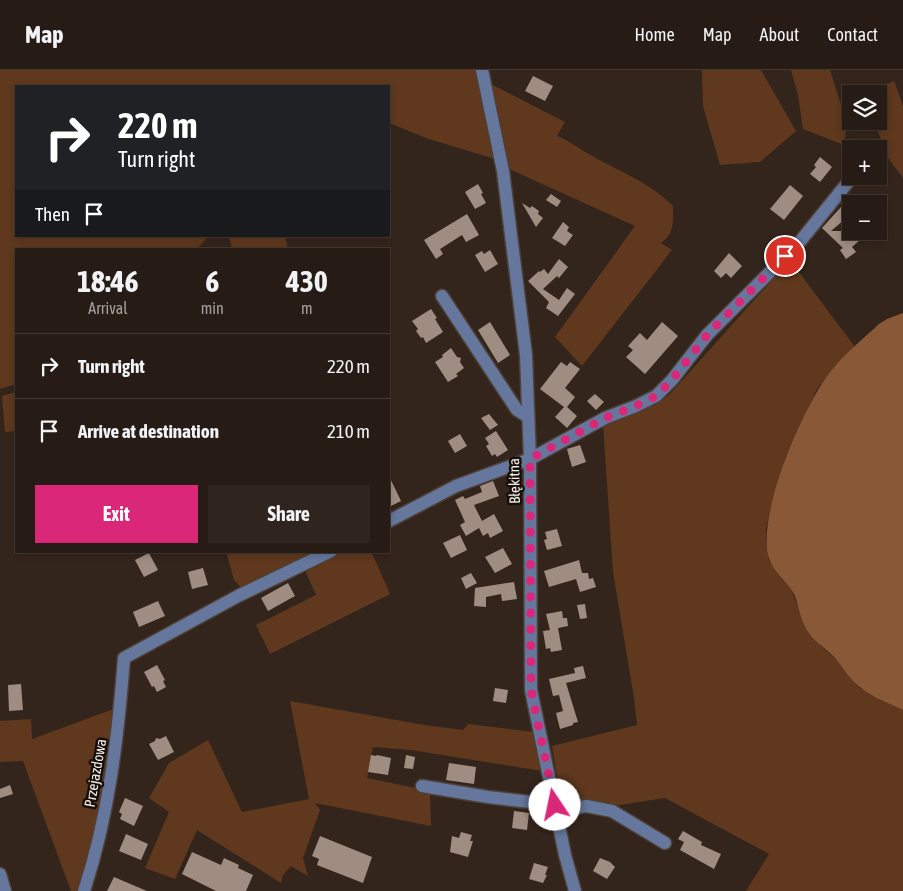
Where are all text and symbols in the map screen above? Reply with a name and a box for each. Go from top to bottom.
text: Map [25,21,64,48]
text: Home [635,24,675,45]
text: Map [703,24,732,45]
text: About [760,24,799,45]
text: Contact [827,24,878,45]
map controls [842,85,887,240]
button: layers [842,85,887,130]
icon: right [35,105,100,170]
text: 220 m [118,105,197,145]
button: + [842,140,887,185]
text: Turn right [118,146,195,172]
button: − [842,195,887,240]
icon: arrive [80,200,108,228]
text: Then [35,203,70,225]
pin [764,235,806,277]
icon: arrive [771,242,799,270]
text: 18:46 [77,264,139,298]
text: 6 [205,264,219,298]
text: 430 [286,264,328,298]
text: Arrival [88,299,127,317]
text: min [201,299,224,317]
text: m [301,299,313,317]
icon: right [35,352,63,380]
text: Turn right [78,355,145,377]
text: 220 m [327,355,370,377]
icon: arrive [35,417,63,445]
text: Arrive at destination [78,420,219,442]
text: 210 m [327,420,370,442]
street label: Błękitna [505,458,523,504]
button: Exit [35,485,198,543]
button: Share [208,485,370,543]
street label: Przejazdowa [81,737,109,809]
position arrow [528,778,580,830]

